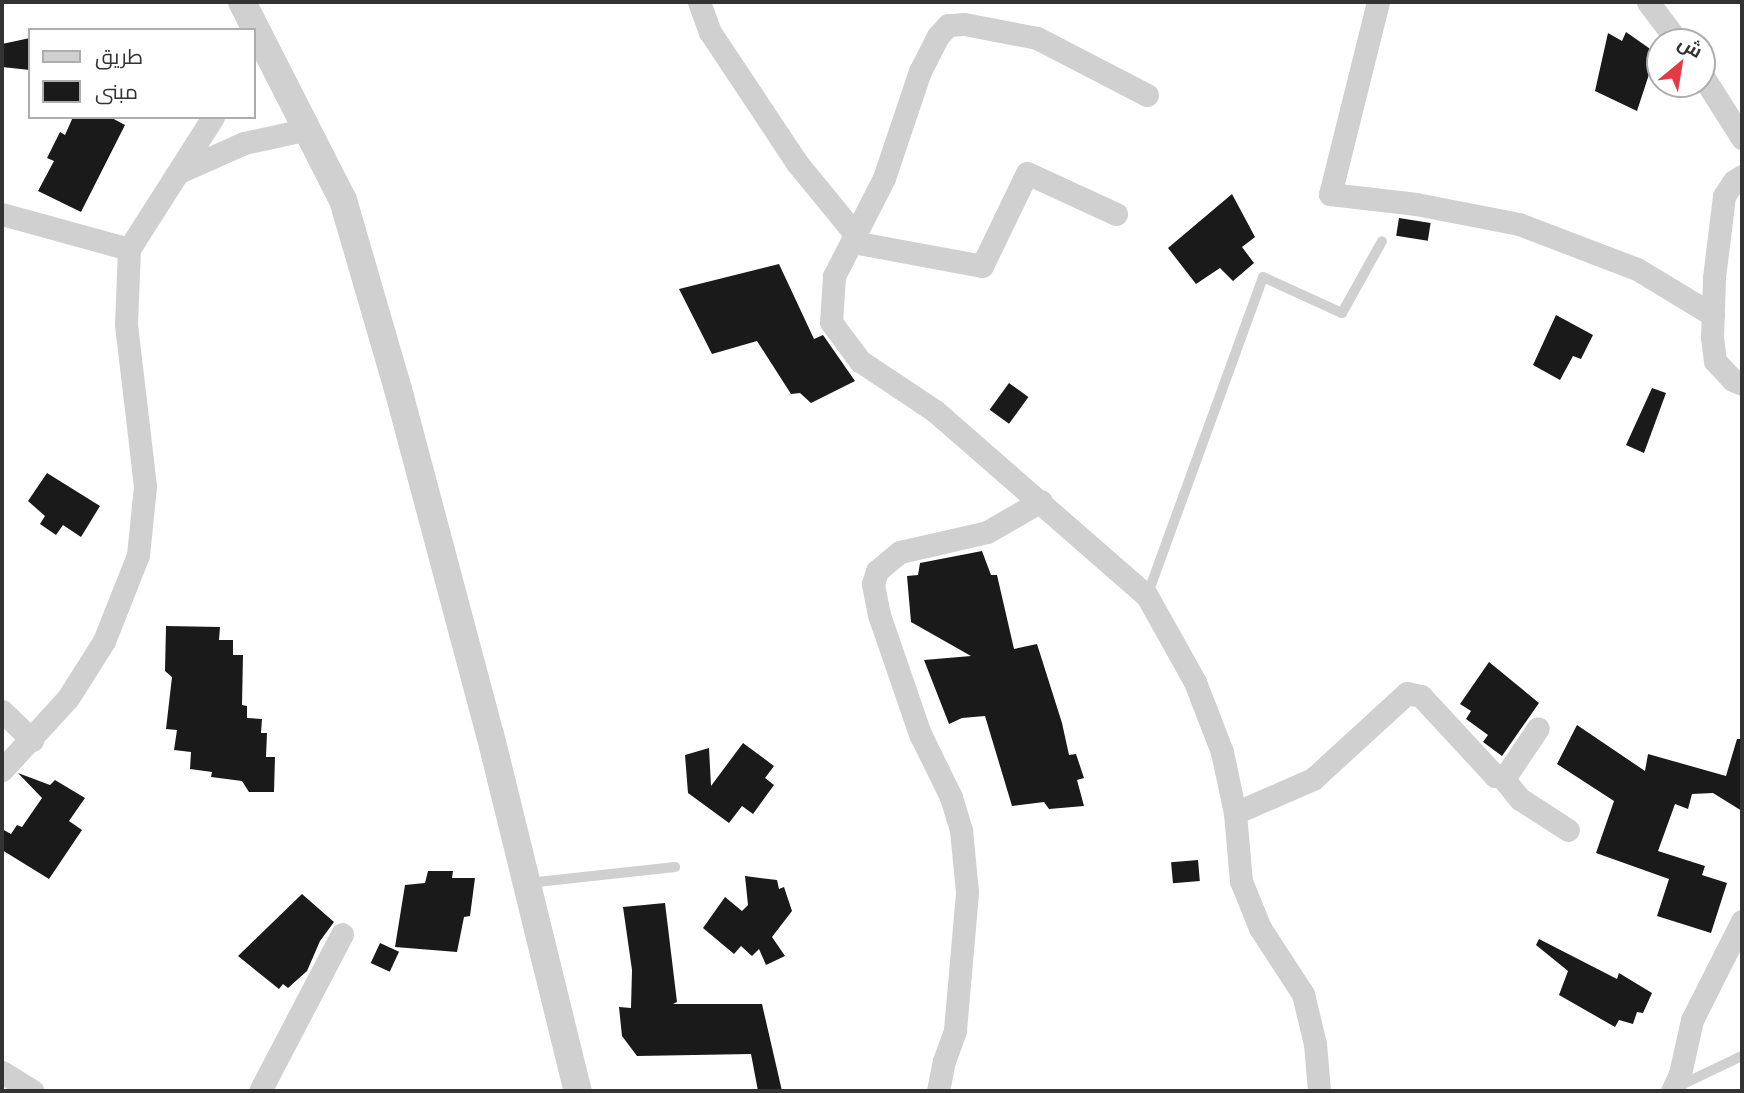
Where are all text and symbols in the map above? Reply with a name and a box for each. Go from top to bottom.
legend [28,28,256,119]
north arrow [1646,28,1716,98]
text: ش [1674,31,1707,62]
text: طريق [95,44,143,69]
text: مبنى [95,79,138,104]

